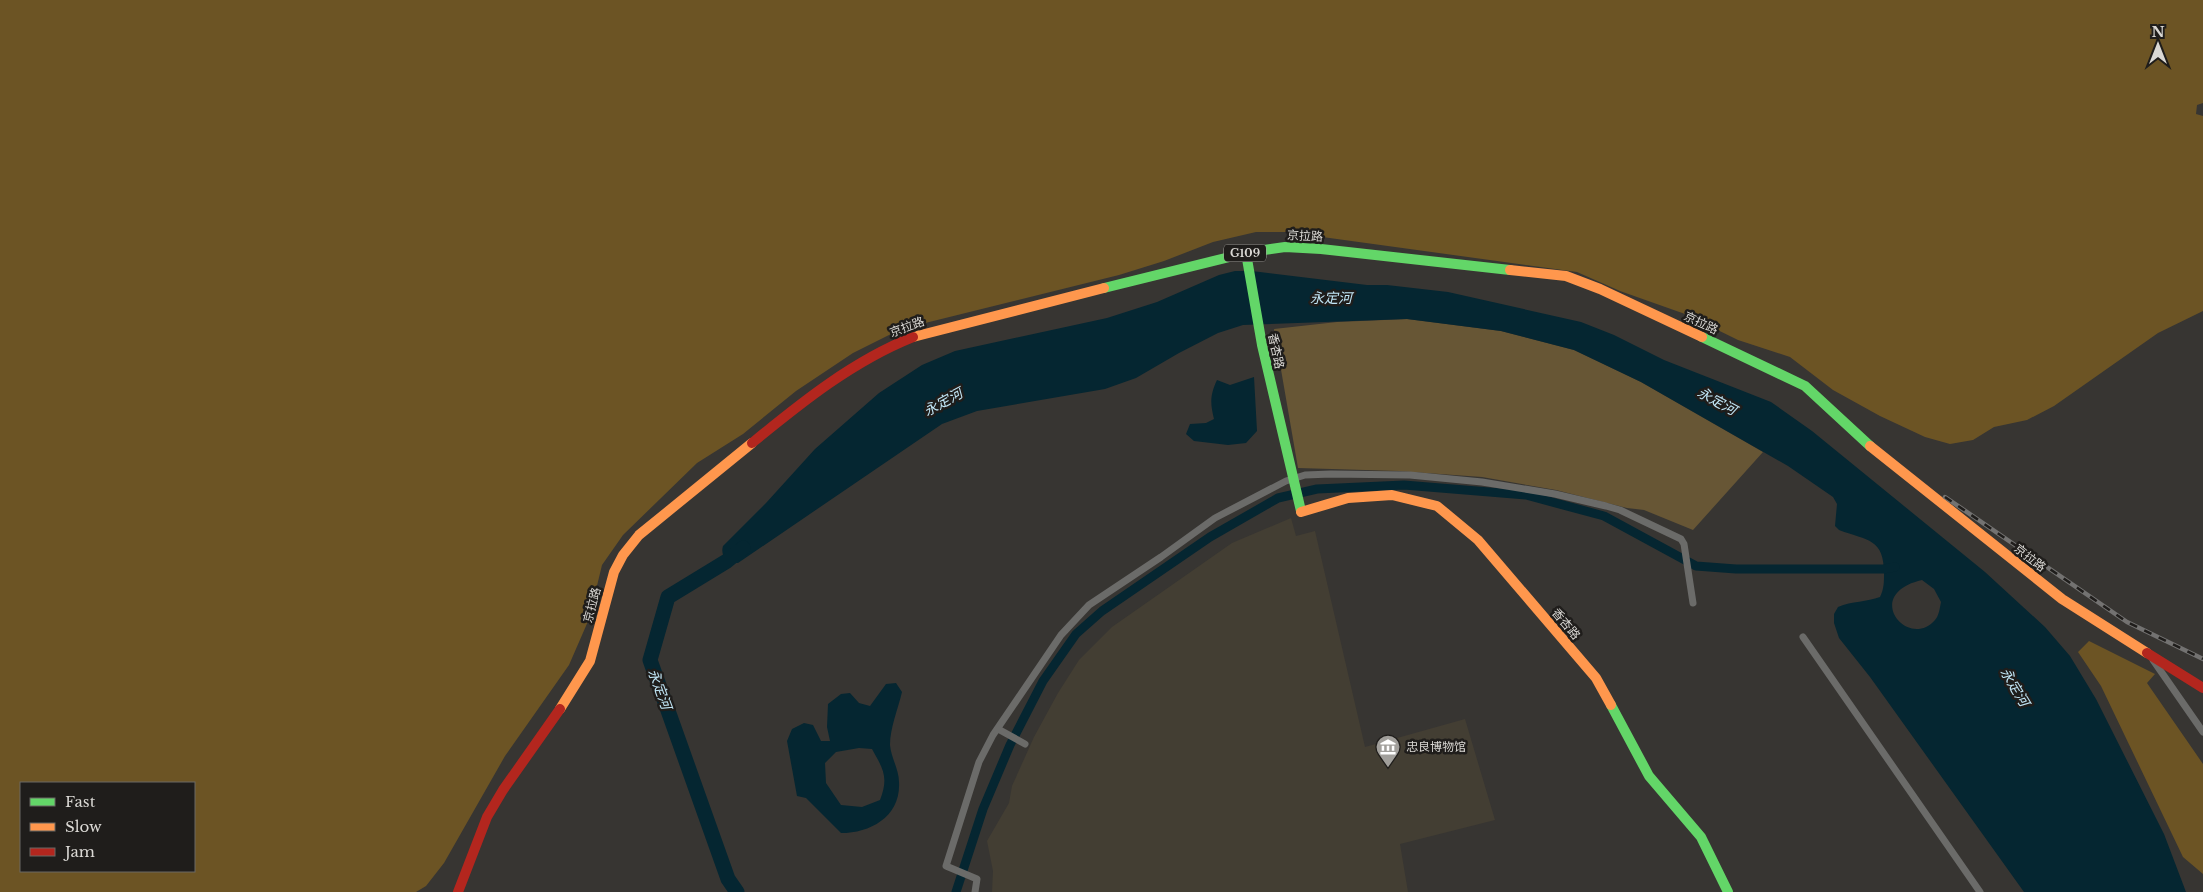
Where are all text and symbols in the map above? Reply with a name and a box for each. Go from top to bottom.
north arrow [2133,20,2183,70]
text: N [2151,23,2165,41]
street label: 京拉路 [1287,227,1323,244]
road number: G109 [1224,244,1266,262]
water label: 永定河 [1310,289,1355,307]
street label: 京拉路 [1682,308,1721,337]
street label: 京拉路 [887,313,926,340]
street label: 香杏路 [1265,332,1288,370]
water label: 永定河 [920,382,968,420]
water label: 永定河 [1694,383,1742,421]
street label: 京拉路 [2012,541,2049,575]
street label: 京拉路 [580,586,603,624]
street label: 香杏路 [1549,605,1584,642]
water label: 永定河 [1996,664,2035,712]
water label: 永定河 [644,666,677,715]
museum icon: 忠良博物馆 [1375,734,1401,768]
place label: 忠良博物馆 [1406,739,1466,754]
legend [20,782,195,872]
text: Fast [65,792,96,811]
text: Slow [65,817,102,836]
text: Jam [63,842,95,861]

